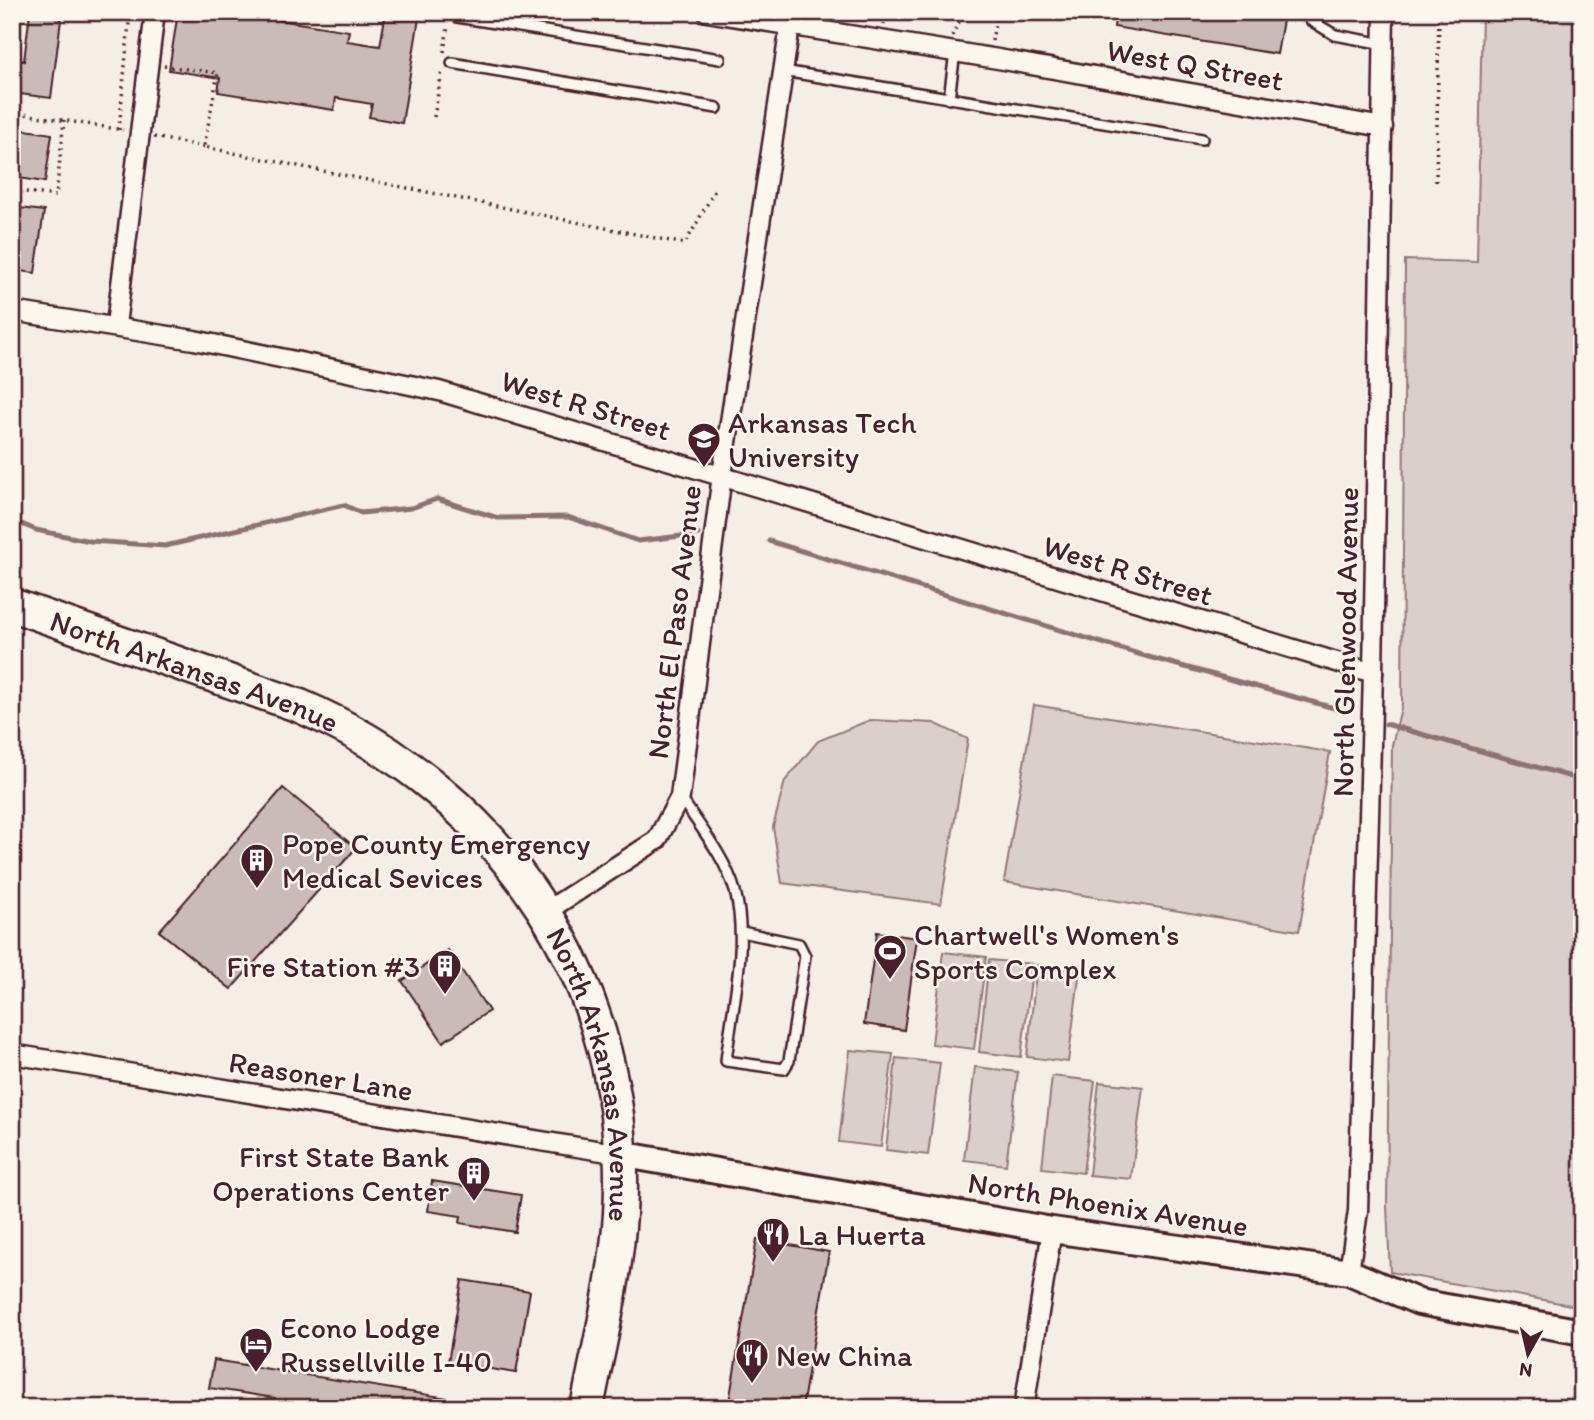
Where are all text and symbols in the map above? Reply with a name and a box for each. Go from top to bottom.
street label: West Q Street [1104,31,1286,99]
street label: West R Street [497,362,675,448]
place label: Arkansas Tech University [728,404,917,475]
school or university icon: Arkansas Tech University [685,420,723,469]
street label: North El Paso Avenue [639,483,709,761]
street label: North Glenwood Avenue [1324,486,1366,798]
street label: West R Street [1039,527,1217,613]
street label: North Arkansas Avenue [45,601,345,740]
place label: Pope County Emergency Medical Sevices [282,825,590,896]
building icon: Pope County Emergency Medical Sevices [238,841,276,890]
place label: Chartwell's Women's Sports Complex [914,916,1179,987]
street label: North Arkansas Avenue [539,920,640,1223]
sports icon: Chartwell's Women's Sports Complex [871,932,909,981]
building icon: Fire Station #3 [426,947,464,996]
place label: Fire Station #3 [227,948,420,985]
street label: Reasoner Lane [226,1043,416,1109]
place label: First State Bank Operations Center [212,1138,450,1209]
building icon: First State Bank Operations Center [455,1154,493,1203]
street label: North Phoenix Avenue [965,1164,1251,1244]
restaurant icon: La Huerta [754,1215,792,1264]
place label: La Huerta [798,1216,926,1253]
place label: Econo Lodge Russellville I-40 [280,1309,492,1380]
north arrow [1492,1318,1562,1388]
hotel icon: Econo Lodge Russellville I-40 [237,1325,275,1374]
restaurant icon: New China [733,1336,771,1385]
place label: New China [776,1337,913,1374]
text: N [1518,1358,1534,1383]

